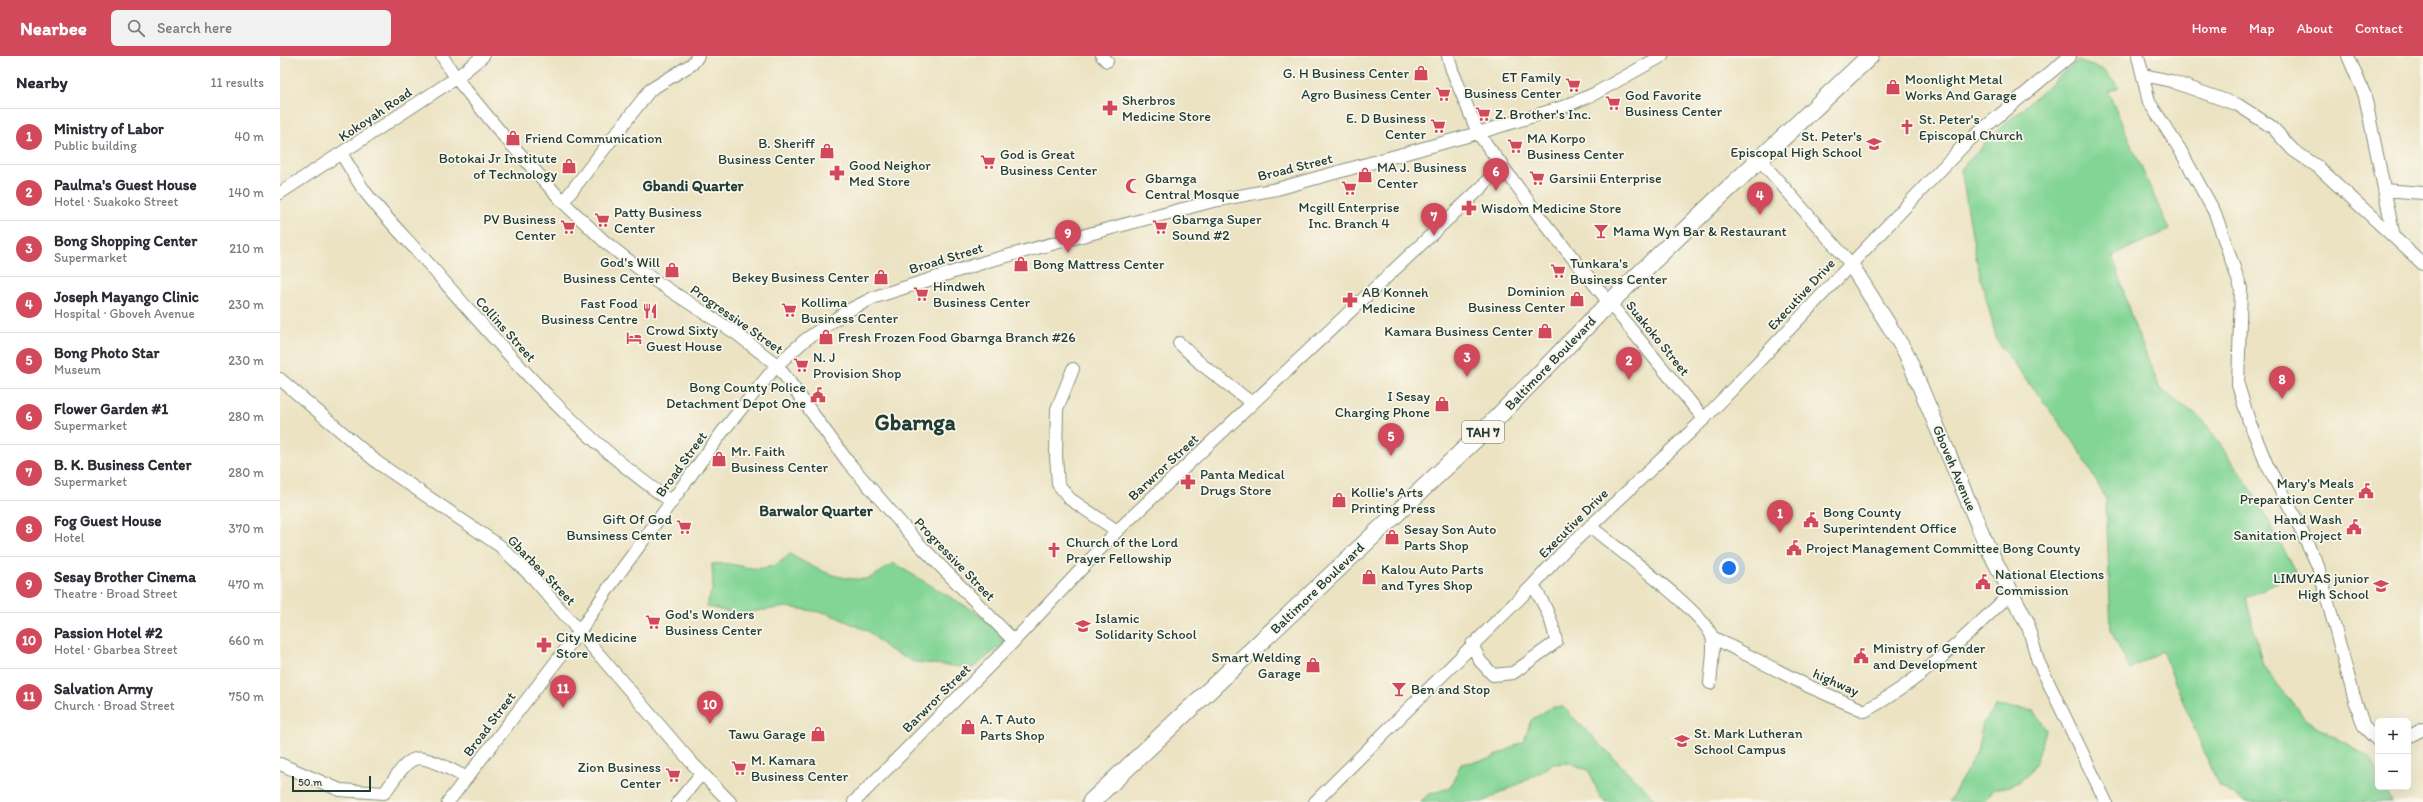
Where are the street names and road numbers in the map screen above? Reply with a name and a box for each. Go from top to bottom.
street label: Kokoyah Road [335,83,415,145]
street label: Broad Street [1256,150,1334,185]
street label: Broad Street [907,239,985,278]
street label: Executive Drive [1764,255,1839,334]
street label: Progressive Street [687,281,786,358]
street label: Collins Street [472,293,539,366]
street label: Suakoko Street [1622,297,1693,379]
street label: Baltimore Boulevard [1501,312,1600,414]
road number: TAH 7 [1462,421,1504,443]
street label: Gboveh Avenue [1929,423,1980,514]
street label: Broad Street [652,428,711,500]
street label: Barwror Street [1125,430,1202,504]
street label: Executive Drive [1535,485,1612,562]
street label: Progressive Street [911,514,999,605]
street label: Gbarbea Street [504,532,579,609]
street label: Baltimore Boulevard [1267,539,1368,638]
street label: Barwror Street [898,660,974,736]
street label: highway [1810,665,1862,700]
street label: Broad Street [460,689,519,760]

